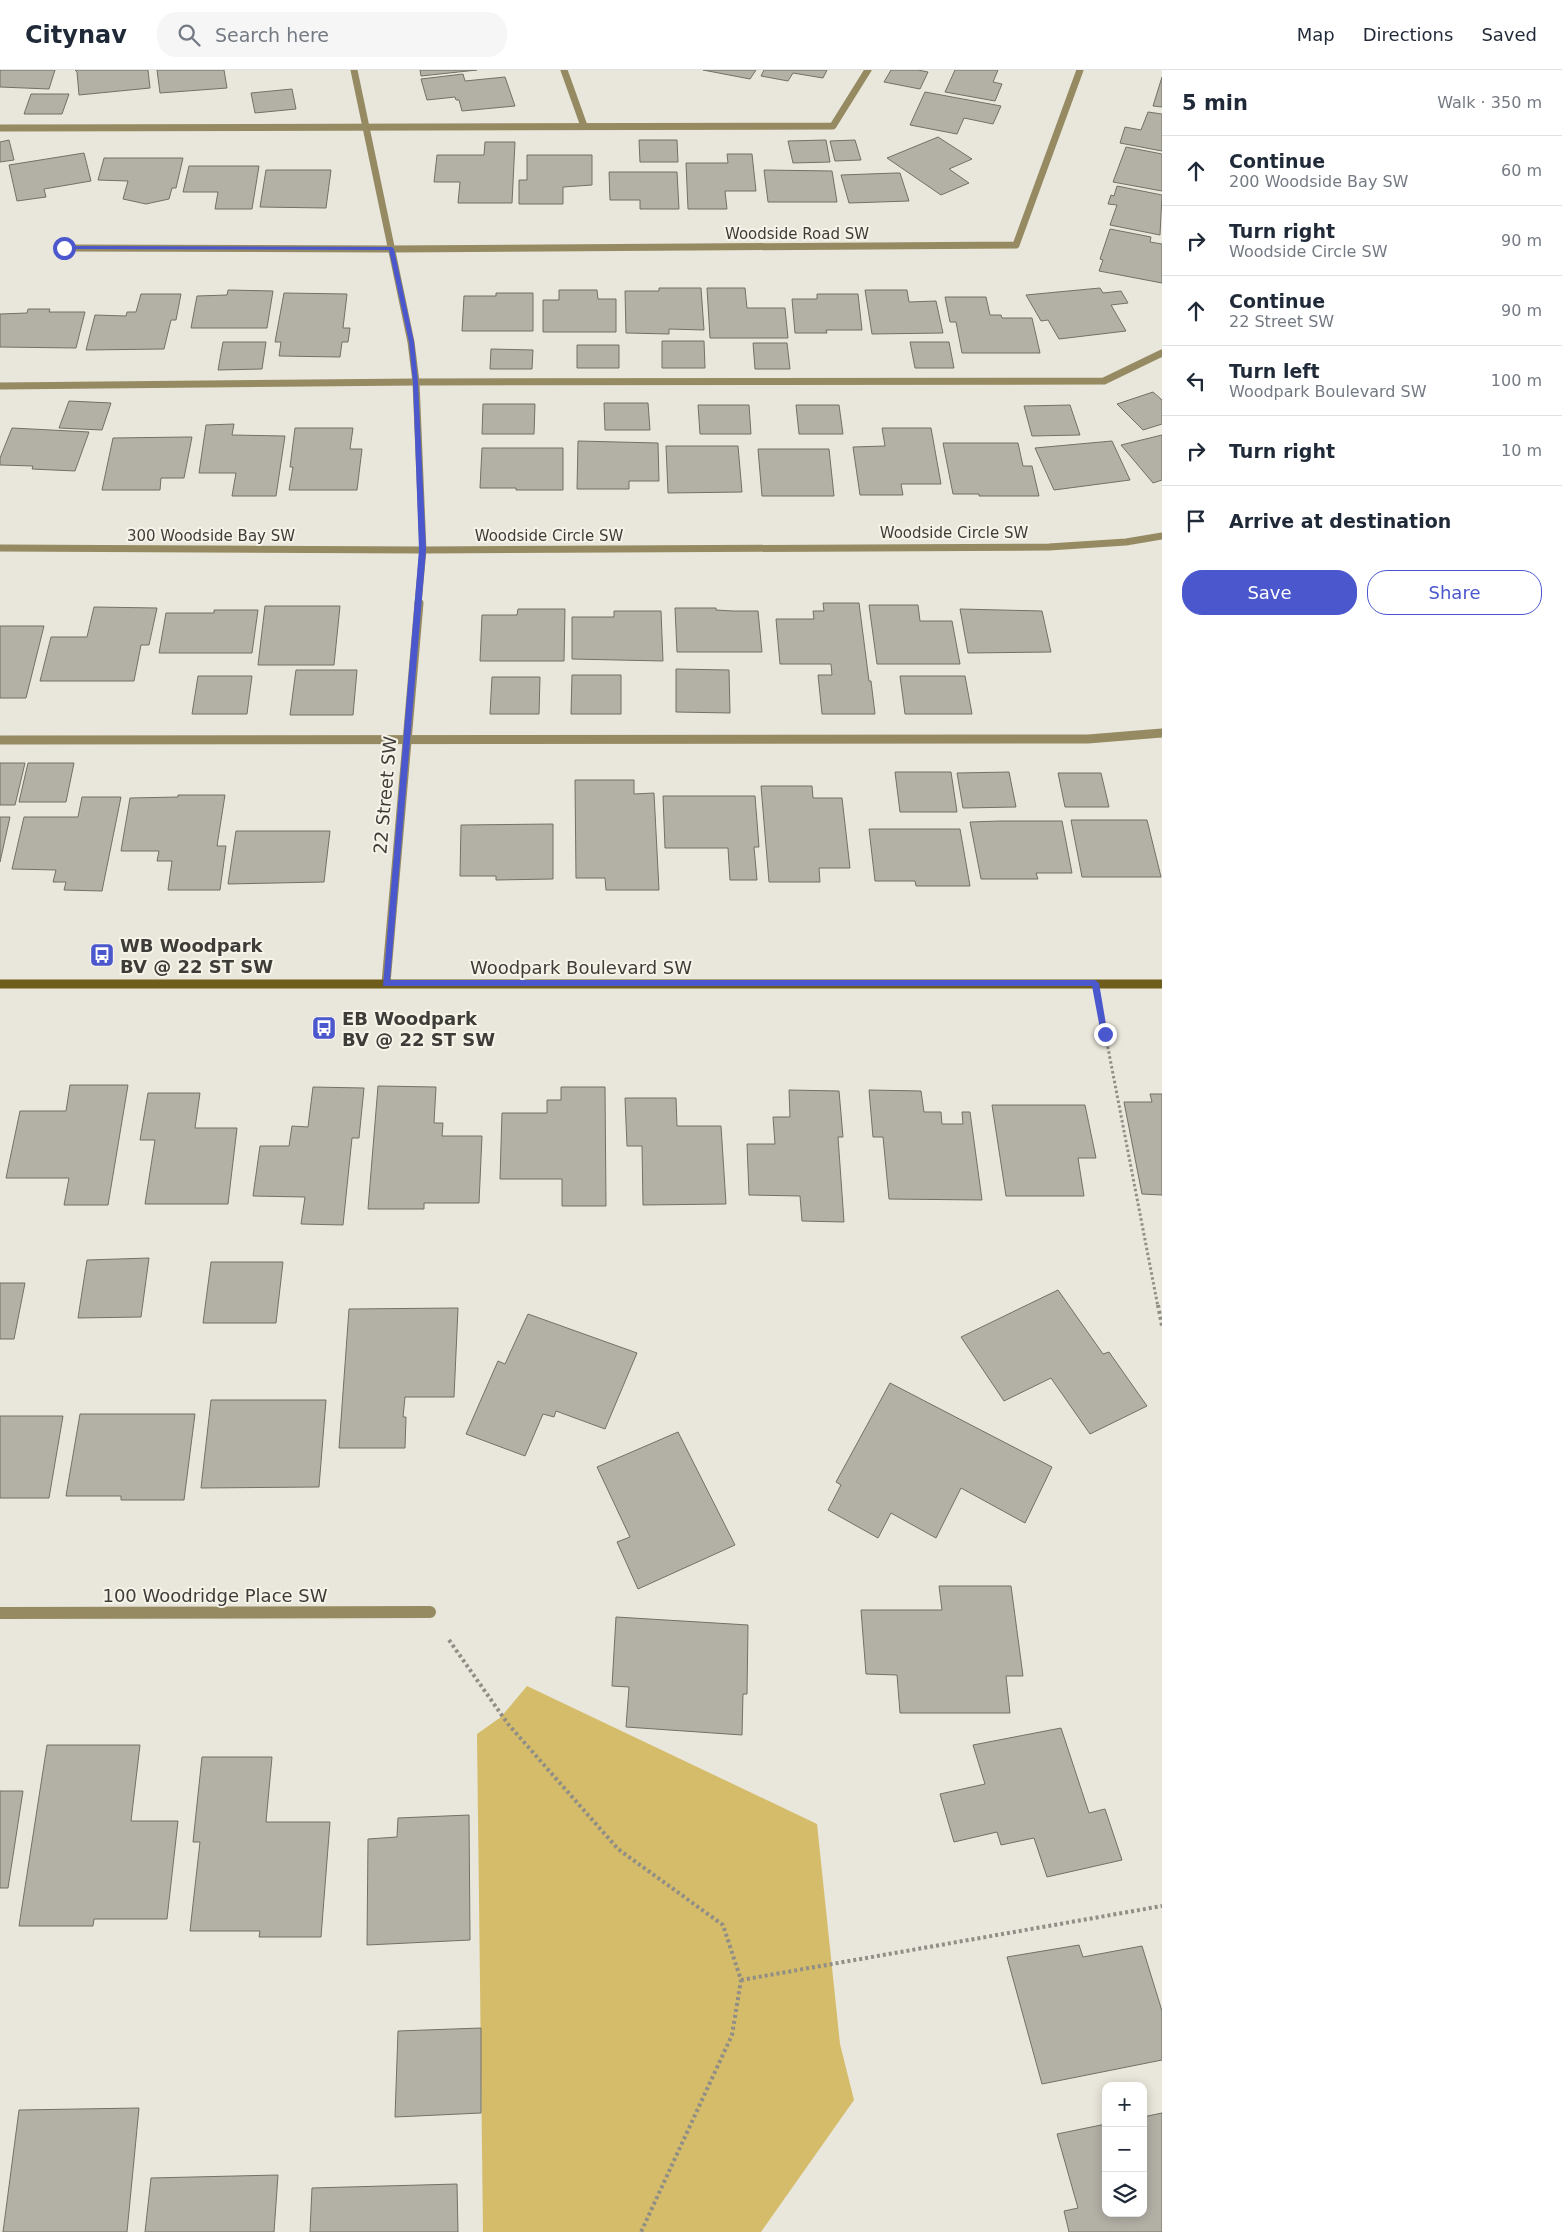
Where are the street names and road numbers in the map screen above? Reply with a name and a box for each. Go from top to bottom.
street label: Woodside Road SW [725,225,869,243]
street label: Woodside Circle SW [880,524,1028,542]
street label: 300 Woodside Bay SW [127,527,295,545]
street label: Woodside Circle SW [475,527,623,545]
street label: 22 Street SW [369,735,401,855]
street label: Woodpark Boulevard SW [470,957,692,978]
street label: 100 Woodridge Place SW [102,1585,328,1606]

